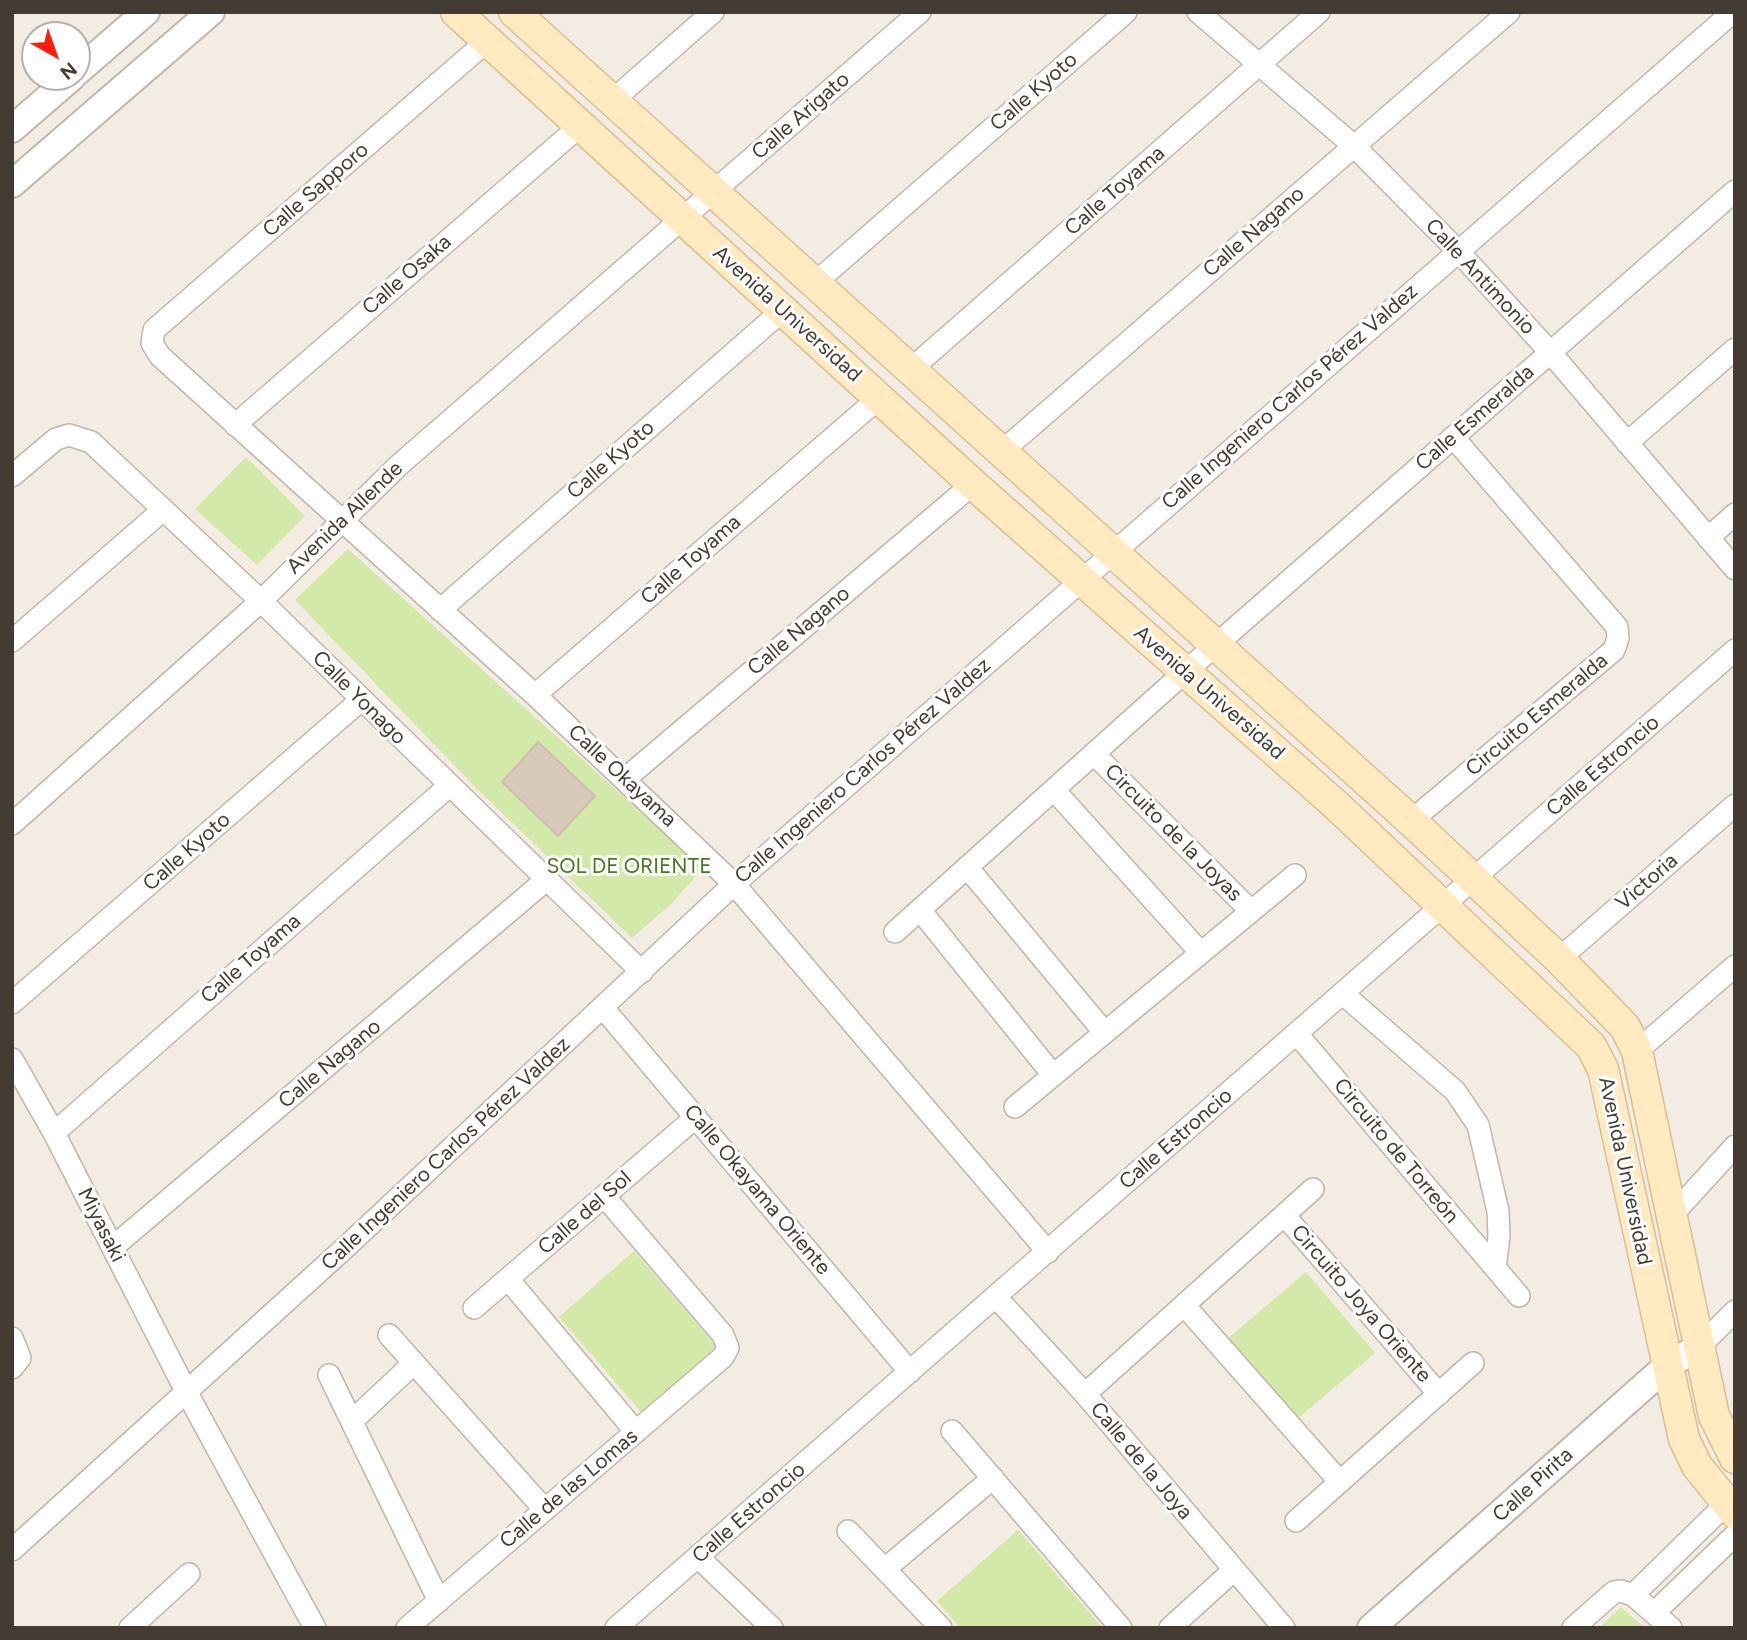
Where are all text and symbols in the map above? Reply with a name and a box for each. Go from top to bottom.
north arrow [21,21,91,91]
street label: Calle Kyoto [985,47,1083,137]
text: N [56,57,82,84]
street label: Calle Arigato [747,67,855,165]
street label: Calle Sapporo [258,137,374,243]
street label: Calle Toyama [1060,141,1170,241]
street label: Calle Nagano [1198,181,1310,283]
street label: Calle Antimonio [1420,214,1540,340]
street label: Calle Osaka [358,230,456,320]
street label: Avenida Universidad [707,241,867,387]
street label: Calle Ingeniero Carlos Pérez Valdez [1157,279,1423,515]
street label: Calle Esmeralda [1411,360,1539,476]
street label: Calle Kyoto [562,415,660,505]
street label: Avenida Allende [282,456,408,580]
street label: Calle Toyama [636,510,746,610]
street label: Calle Nagano [743,581,855,681]
street label: Avenida Universidad [1128,621,1290,765]
street label: Calle Yonago [307,646,411,750]
street label: Circuito Esmeralda [1461,648,1613,782]
street label: Calle Ingeniero Carlos Pérez Valdez [730,653,996,889]
street label: Calle Estroncio [1541,710,1665,822]
street label: Calle Okayama [563,720,681,832]
street label: Circuito de la Joyas [1099,759,1247,907]
street label: Calle Kyoto [138,807,236,897]
street label: Victoria [1611,848,1683,916]
park label: SOL DE ORIENTE [546,854,712,880]
street label: Calle Toyama [196,909,306,1009]
street label: Calle Nagano [274,1014,386,1114]
street label: Calle Ingeniero Carlos Pérez Valdez [316,1032,576,1276]
street label: Circuito de Torreón [1328,1073,1464,1229]
street label: Avenida Universidad [1593,1075,1657,1267]
street label: Calle Estroncio [1114,1083,1238,1195]
street label: Calle Okayama Oriente [678,1100,836,1280]
street label: Calle del Sol [533,1166,637,1260]
street label: Miyasaki [72,1184,130,1266]
street label: Circuito Joya Oriente [1286,1220,1436,1388]
street label: Calle de la Joya [1085,1397,1197,1525]
street label: Calle de las Lomas [495,1424,643,1554]
street label: Calle Pirita [1488,1442,1578,1528]
street label: Calle Estroncio [687,1457,811,1569]

